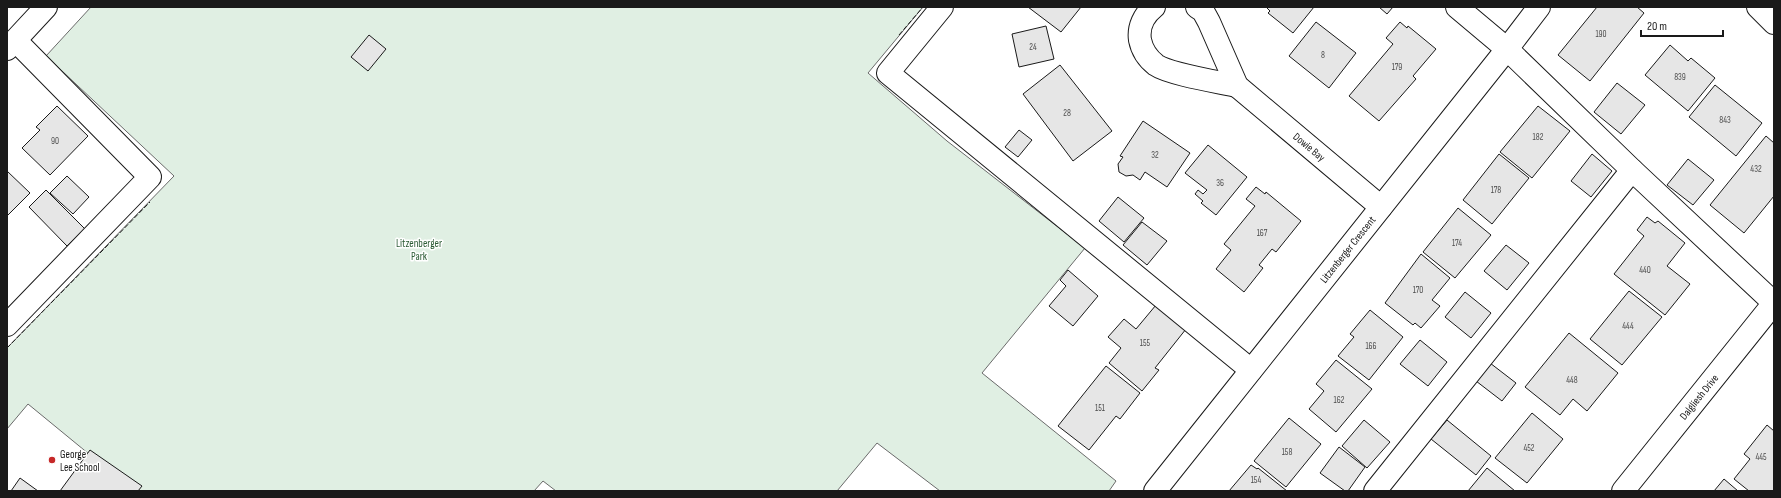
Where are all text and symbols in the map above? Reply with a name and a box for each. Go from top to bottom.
scale bar [1641,12,1723,38]
text: 20 m [1647,19,1667,34]
house number: 190 [1595,29,1607,40]
house number: 24 [1029,42,1037,53]
house number: 8 [1321,50,1325,61]
house number: 179 [1392,62,1402,73]
house number: 839 [1674,72,1686,83]
house number: 28 [1063,108,1071,119]
house number: 843 [1719,115,1731,126]
street label: Dowie Bay [1290,130,1328,165]
house number: 182 [1533,132,1544,143]
house number: 90 [51,136,59,147]
house number: 32 [1151,150,1159,161]
house number: 432 [1750,164,1762,175]
house number: 36 [1216,178,1224,189]
house number: 178 [1491,185,1501,196]
street label: Litzenberger Crescent [1317,213,1379,286]
house number: 167 [1257,228,1268,239]
park label: Litzenberger Park [396,237,442,263]
house number: 174 [1452,238,1462,249]
house number: 440 [1639,265,1651,276]
house number: 170 [1413,285,1423,296]
house number: 444 [1622,321,1634,332]
house number: 155 [1140,338,1151,349]
house number: 166 [1365,341,1377,352]
street label: Dalgliesh Drive [1677,372,1721,422]
house number: 448 [1566,375,1578,386]
house number: 162 [1334,395,1345,406]
house number: 151 [1095,403,1106,414]
house number: 452 [1523,443,1535,454]
house number: 158 [1282,447,1292,458]
place label: George Lee School [60,448,100,474]
house number: 445 [1755,452,1767,463]
marker: George Lee School [47,455,57,465]
house number: 154 [1251,475,1262,486]

